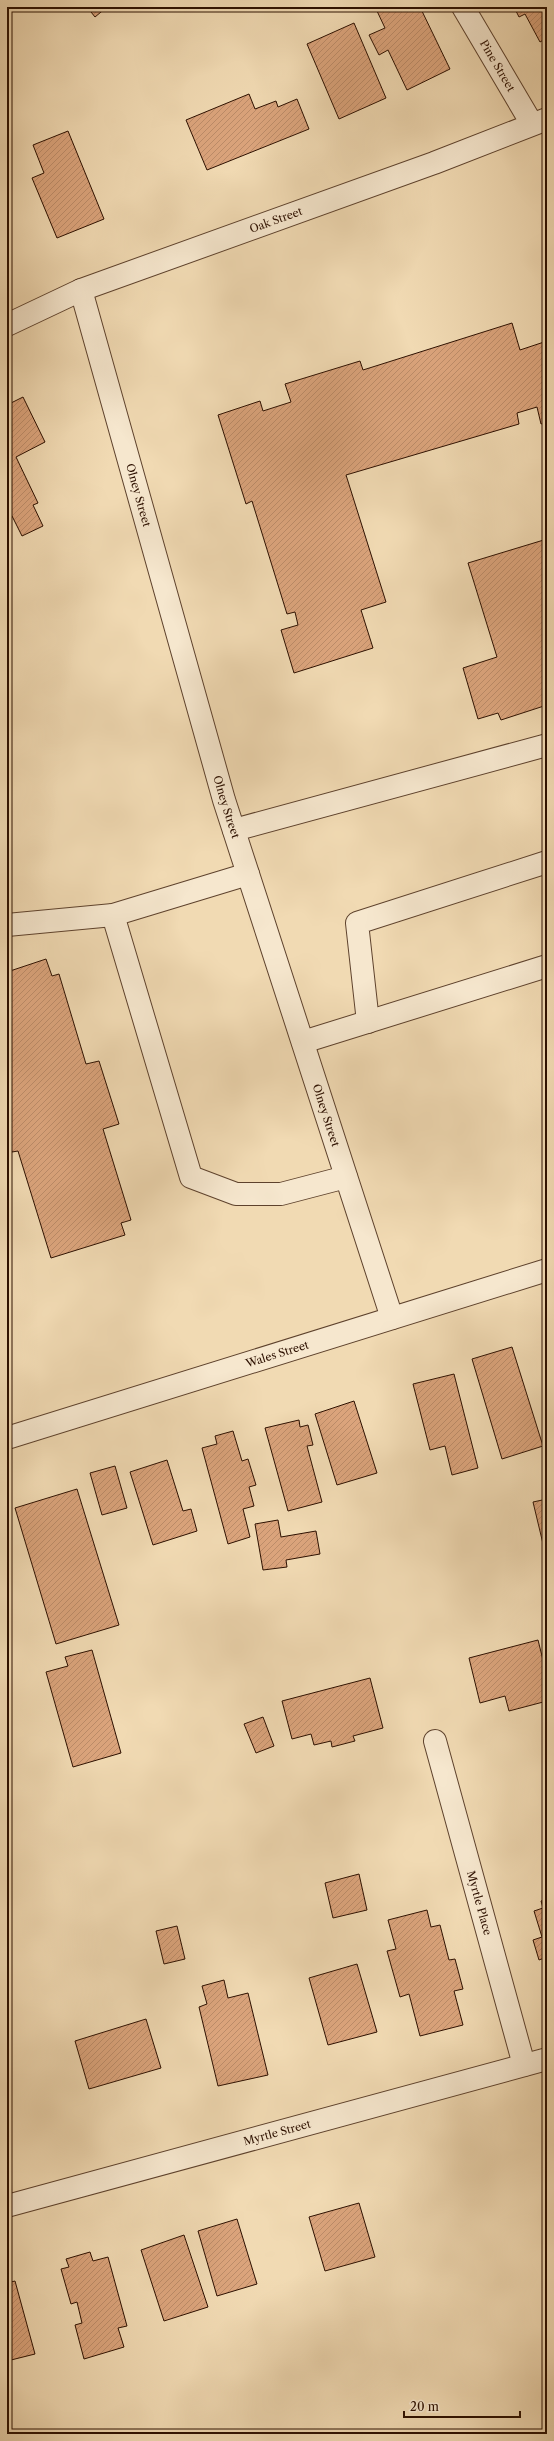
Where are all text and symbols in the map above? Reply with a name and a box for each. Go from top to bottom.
street label: Pine Street [477,37,518,94]
street label: Oak Street [248,204,304,236]
street label: Olney Street [123,462,154,528]
street label: Olney Street [210,774,243,840]
street label: Olney Street [310,1082,343,1148]
street label: Wales Street [243,1338,311,1371]
street label: Myrtle Place [464,1869,495,1937]
street label: Myrtle Street [242,2117,312,2148]
scale bar [404,2393,520,2419]
text: 20 m [410,2399,439,2414]

